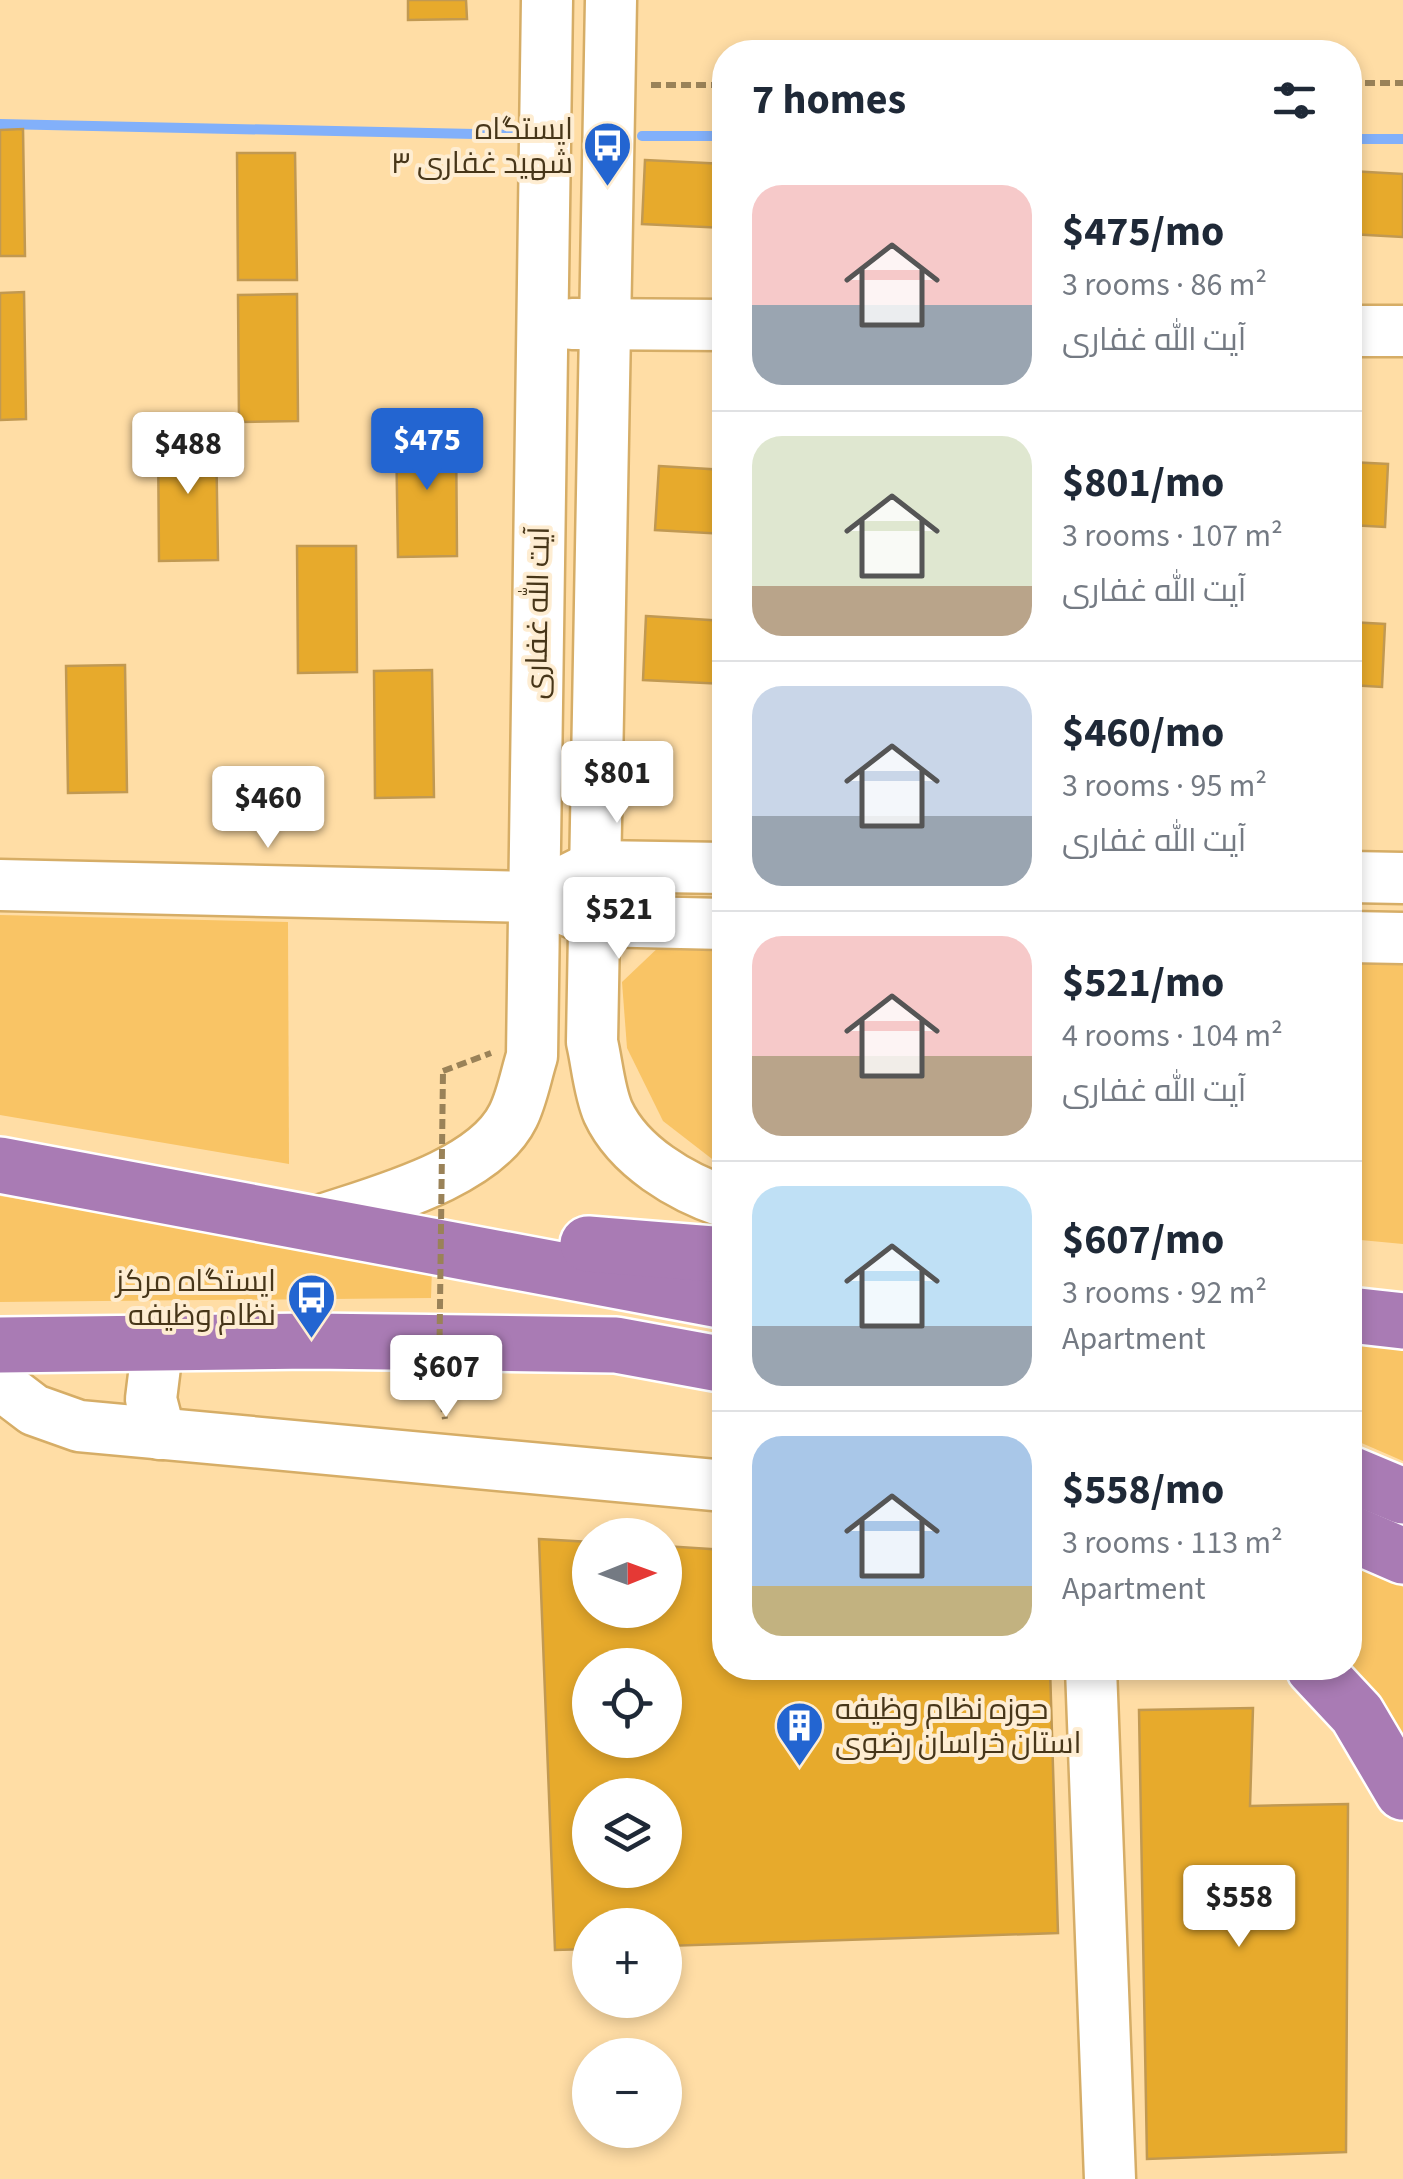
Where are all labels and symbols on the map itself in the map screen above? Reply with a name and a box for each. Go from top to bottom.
place label: ایستگاه شهید غفاری ۳ [391,108,573,185]
bus stop icon: ایستگاه شهید غفاری ۳ [582,120,634,188]
pin: $475 [368,408,486,493]
pin: $488 [129,412,247,497]
street label: آیت الله غفاری [515,526,561,700]
pin: $801 [558,741,676,826]
pin: $460 [209,766,327,851]
pin: $521 [560,877,678,962]
place label: ایستگاه مرکز نظام وظیفه [114,1260,276,1337]
bus stop icon: ایستگاه مرکز نظام وظیفه [285,1272,337,1340]
pin: $607 [387,1335,505,1420]
north arrow [572,1518,682,1628]
place label: حوزه نظام وظیفه استان خراسان رضوی [835,1688,1082,1765]
building icon: حوزه نظام وظیفه استان خراسان رضوی [774,1700,826,1768]
pin: $558 [1180,1865,1298,1950]

